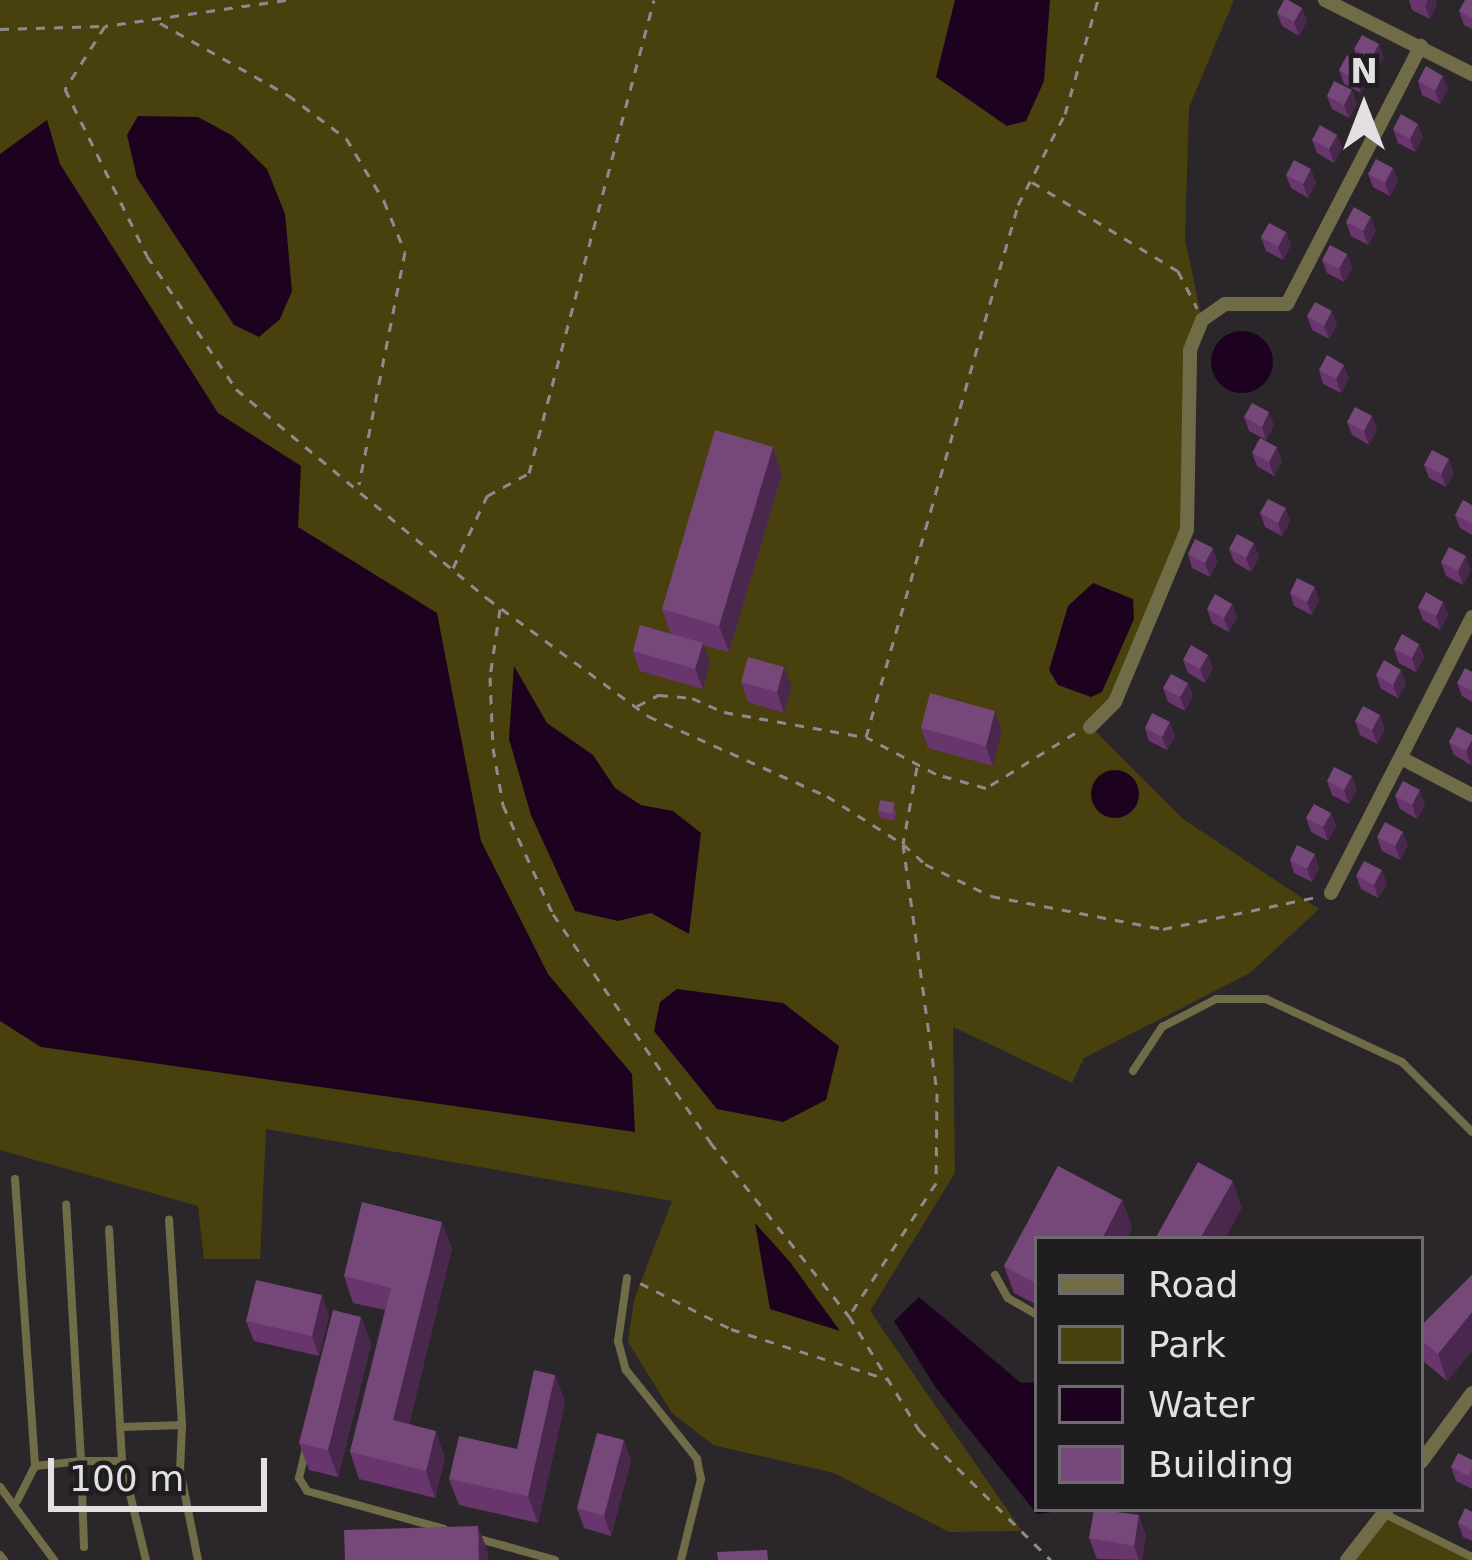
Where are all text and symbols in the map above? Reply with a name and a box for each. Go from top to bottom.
north arrow [1304,48,1424,168]
text: N [1350,52,1378,91]
legend [1034,1236,1424,1512]
text: Road [1148,1264,1238,1305]
text: Park [1148,1324,1226,1365]
text: Water [1148,1384,1254,1425]
scale bar [54,1434,273,1508]
text: Building [1148,1444,1294,1485]
text: 100 m [69,1458,184,1499]

